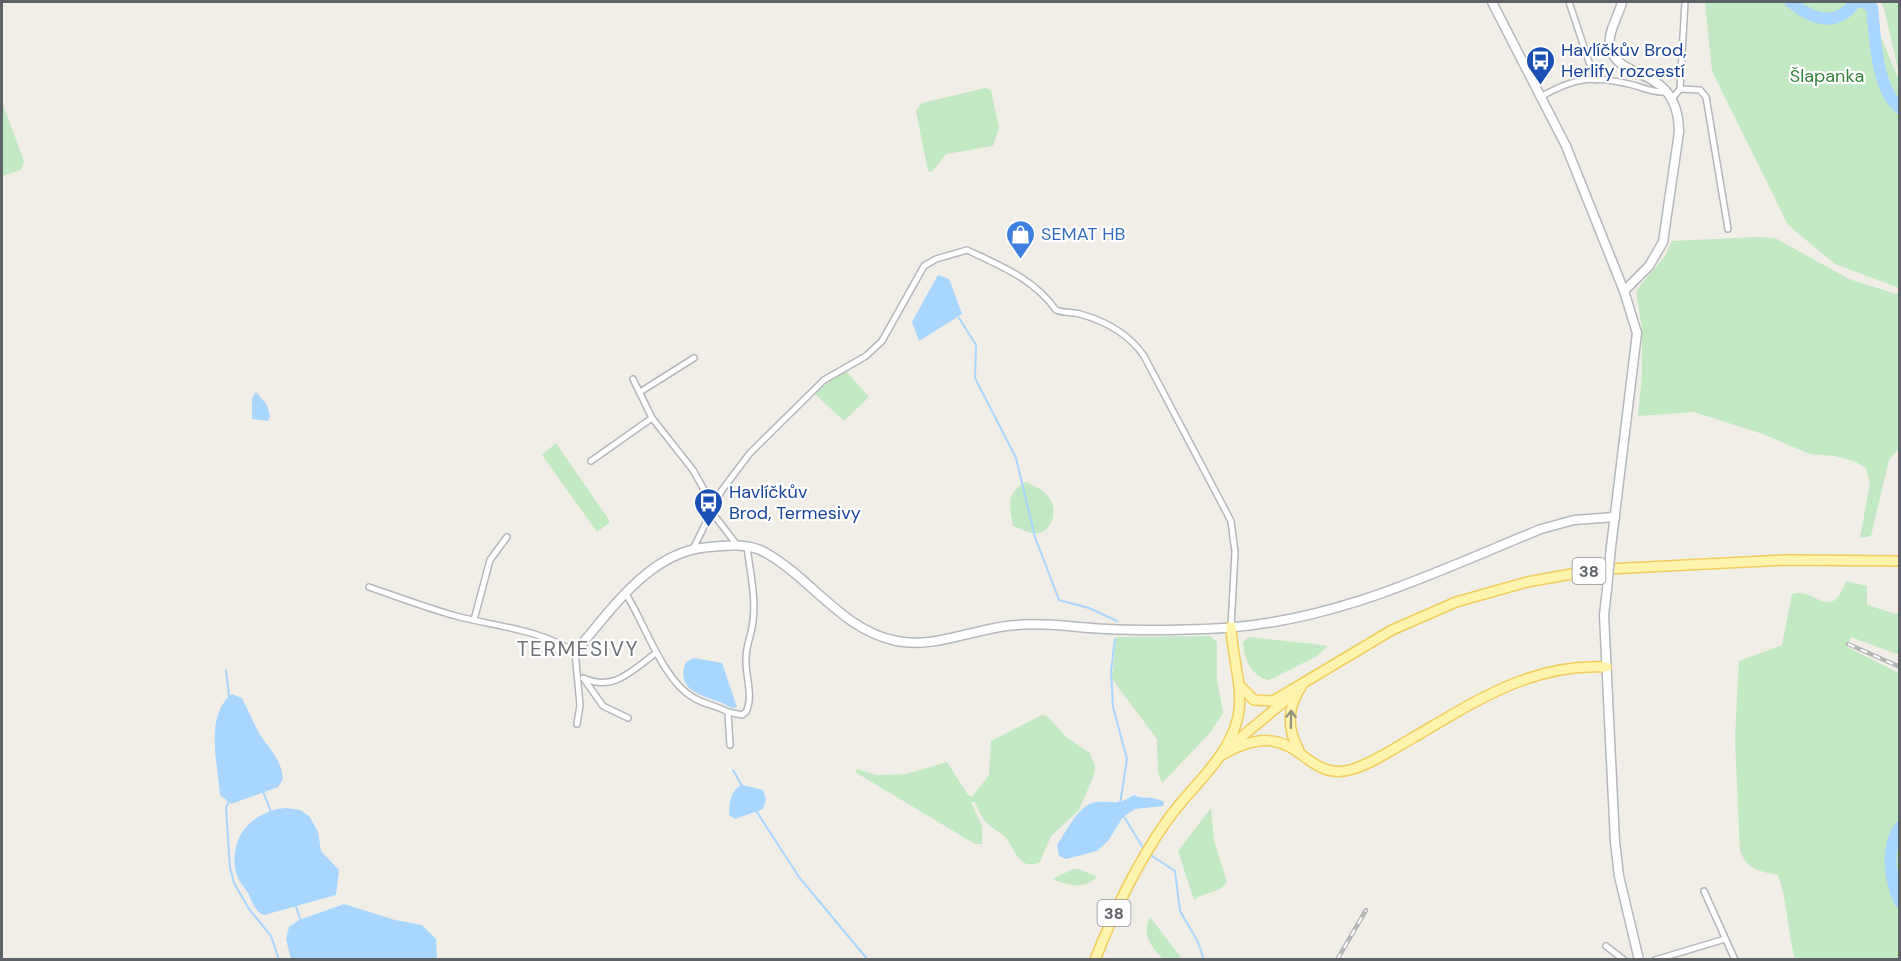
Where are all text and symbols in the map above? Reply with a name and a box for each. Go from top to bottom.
place label: Havlíčkův Brod, Herlify rozcestí [1561,38,1687,83]
bus stop icon: Havlíčkův Brod, Herlify rozcestí [1524,44,1556,86]
park label: Šlapanka [1790,64,1864,88]
shop icon: SEMAT HB [1004,218,1036,260]
place label: SEMAT HB [1041,222,1125,246]
place label: Havlíčkův Brod, Termesivy [729,480,861,525]
bus stop icon: Havlíčkův Brod, Termesivy [692,486,724,528]
road number: 38 [1572,558,1606,584]
district label: TERMESIVY [517,635,639,663]
one-way arrow [1285,710,1297,730]
road number: 38 [1098,900,1130,926]

